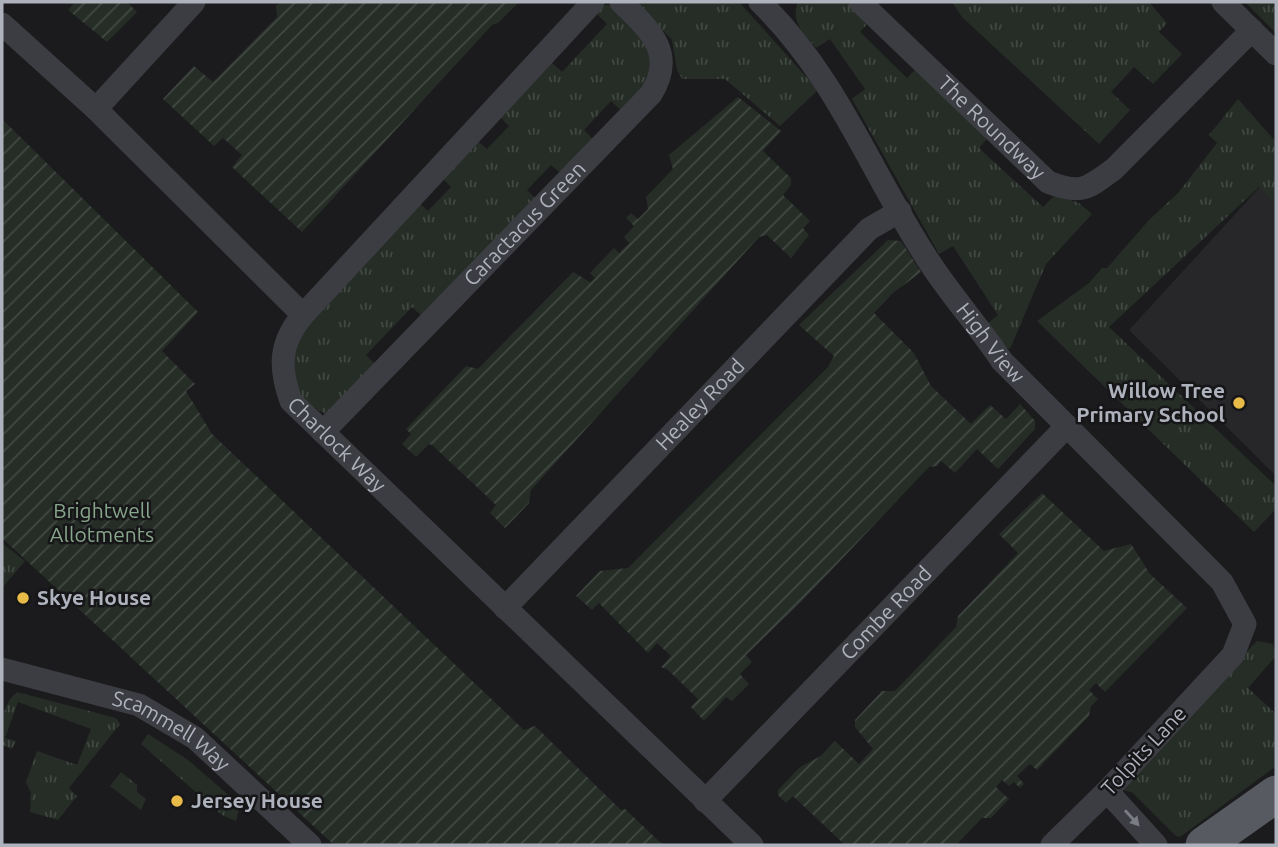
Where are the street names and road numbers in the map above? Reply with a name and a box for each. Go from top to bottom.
street label: The Roundway [934,70,1051,184]
street label: Caractacus Green [459,156,590,290]
street label: High View [952,298,1030,388]
street label: Healey Road [650,353,749,455]
street label: Charlock Way [283,392,391,497]
street label: Combe Road [835,561,936,664]
street label: Scammell Way [110,686,235,775]
street label: Tolpits Lane [1096,701,1191,800]

